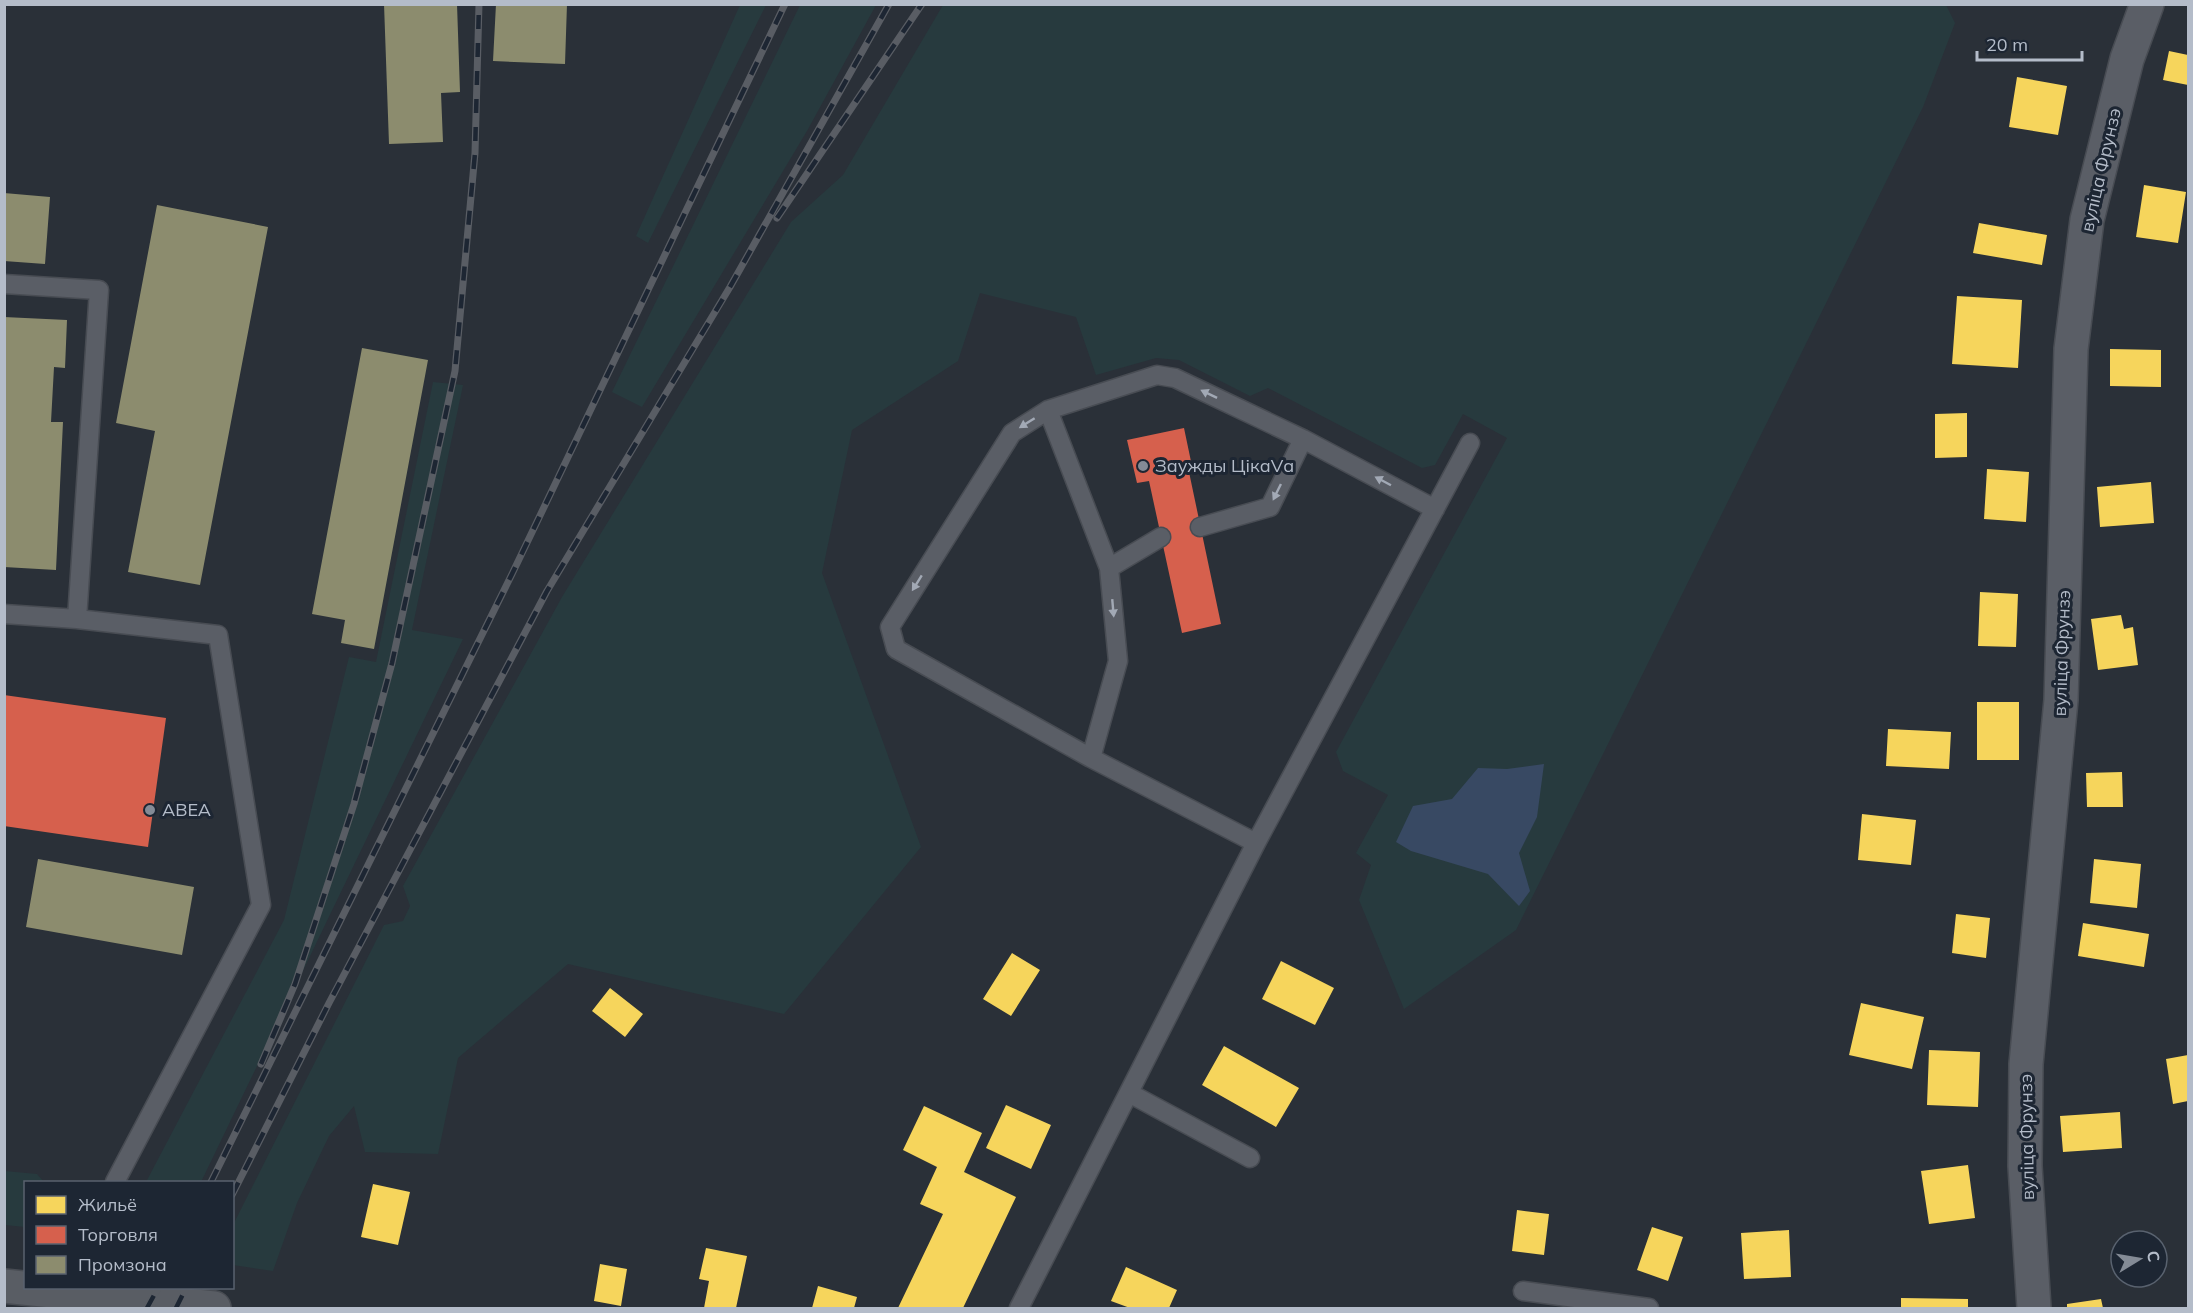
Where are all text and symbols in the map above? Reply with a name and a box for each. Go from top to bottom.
scale bar [1977,24,2082,62]
text: 20 m [1986,33,2028,56]
street label: вуліца Фрунзэ [2075,106,2126,234]
one-way arrow [1200,389,1217,398]
one-way arrow [1019,418,1035,429]
place label: Заужды ЦікаVа [1155,454,1294,477]
marker: Заужды ЦікаVа [1136,459,1150,473]
one-way arrow [1374,476,1391,486]
one-way arrow [1273,483,1283,501]
one-way arrow [912,575,923,591]
street label: вуліца Фрунзэ [2048,589,2075,717]
one-way arrow [1108,598,1118,617]
place label: АВЕА [162,798,211,821]
marker: АВЕА [143,803,157,817]
street label: вуліца Фрунзэ [2014,1074,2039,1200]
legend [24,1181,234,1289]
text: Жильё [78,1193,137,1216]
text: Торговля [78,1223,158,1246]
north arrow [2109,1229,2169,1289]
text: С [2143,1249,2165,1263]
text: Промзона [78,1253,167,1276]

